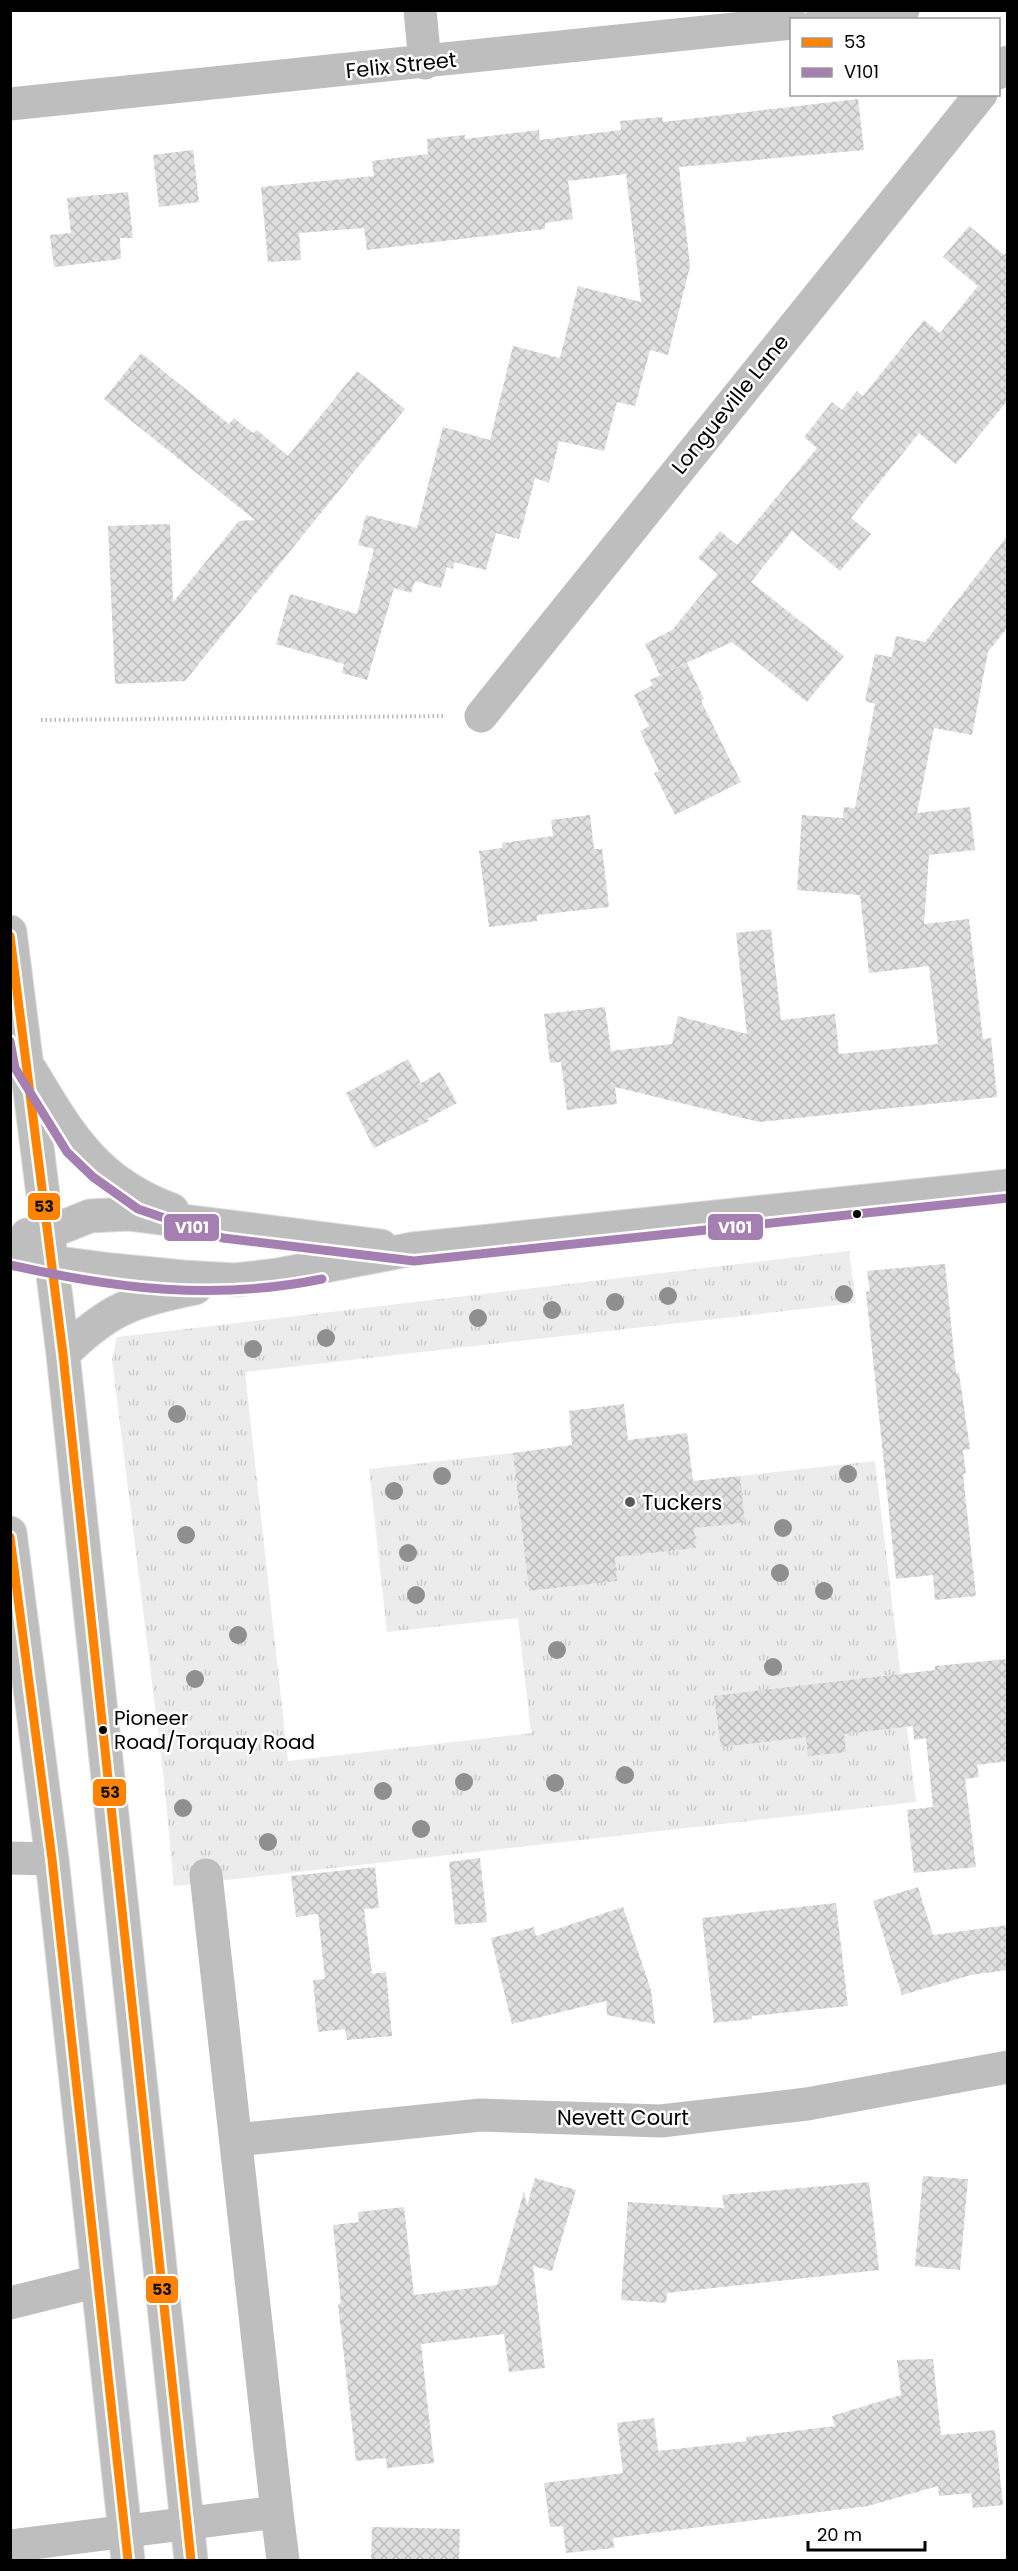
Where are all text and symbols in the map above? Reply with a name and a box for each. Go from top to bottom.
legend [790,18,1000,96]
text: 53 [844,29,866,54]
street label: Felix Street [344,45,458,85]
text: V101 [844,59,879,84]
street label: Longueville Lane [665,328,795,480]
line badge: 53 [27,1192,61,1221]
text: 53 [34,1195,54,1218]
unlabelled marker [851,1208,863,1220]
line badge: V101 [163,1213,220,1242]
line badge: V101 [707,1213,764,1241]
text: V101 [175,1216,209,1239]
text: V101 [718,1216,752,1239]
place label: Tuckers [642,1488,722,1517]
marker: Tuckers [623,1495,637,1509]
place label: Pioneer Road/Torquay Road [114,1704,315,1756]
marker: Pioneer Road/Torquay Road [97,1724,109,1736]
line badge: 53 [92,1778,127,1807]
text: 53 [100,1781,120,1804]
street label: Nevett Court [557,2103,689,2132]
line badge: 53 [145,2275,179,2304]
text: 53 [152,2278,172,2301]
scale bar [808,2514,925,2552]
text: 20 m [817,2522,862,2547]

